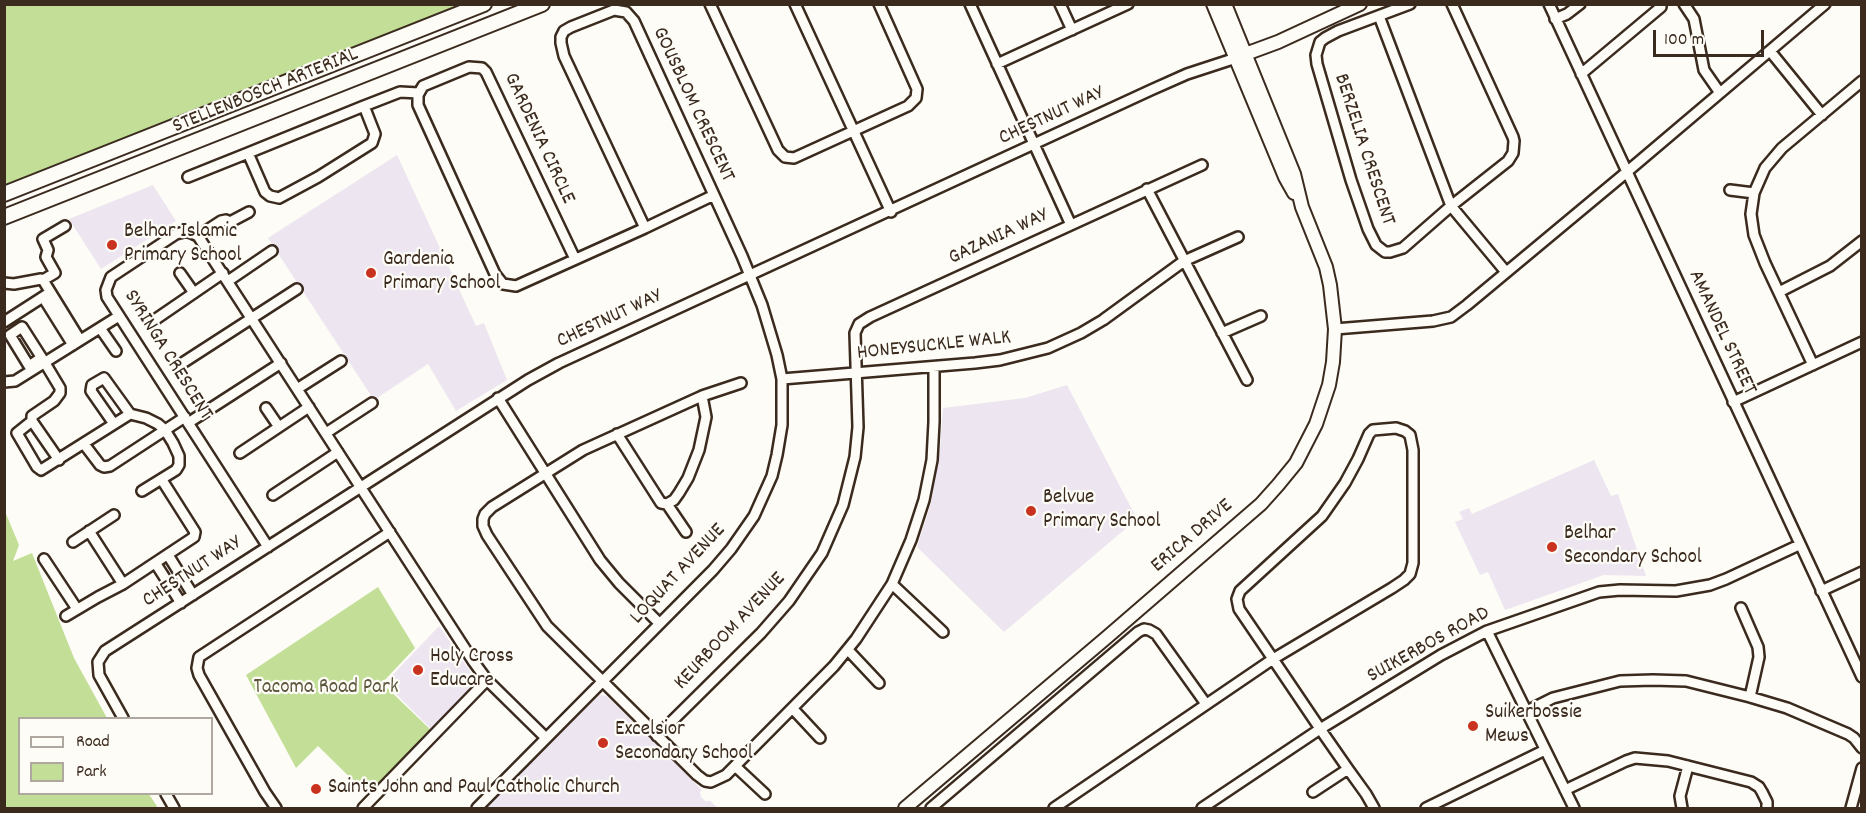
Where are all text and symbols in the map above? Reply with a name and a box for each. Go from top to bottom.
scale bar [1656,18,1767,56]
street label: GOUSBLOM CRESCENT [645,24,739,186]
text: 100 m [1664,28,1704,53]
street label: STELLENBOSCH ARTERIAL [170,43,362,141]
street label: GARDENIA CIRCLE [497,70,579,208]
street label: BERZELIA CRESCENT [1327,71,1399,229]
street label: CHESTNUT WAY [995,82,1109,152]
street label: GAZANIA WAY [945,204,1053,272]
place label: Belhar Islamic Primary School [124,220,242,270]
marker: Belhar Islamic Primary School [105,238,119,252]
place label: Gardenia Primary School [383,248,501,298]
marker: Gardenia Primary School [364,266,378,280]
street label: AMANDEL STREET [1681,267,1761,399]
street label: CHESTNUT WAY [553,285,667,355]
street label: SYRINGA CRESCENT [117,286,217,426]
street label: HONEYSUCKLE WALK [856,326,1012,368]
place label: Belvue Primary School [1043,486,1161,536]
street label: ERICA DRIVE [1147,495,1239,579]
marker: Belvue Primary School [1024,504,1038,518]
street label: LOQUAT AVENUE [626,519,732,631]
place label: Belhar Secondary School [1564,522,1702,572]
street label: CHESTNUT WAY [139,532,247,614]
marker: Belhar Secondary School [1545,540,1559,554]
street label: KEURBOOM AVENUE [670,568,792,696]
street label: SUIKERBOS ROAD [1363,602,1495,690]
place label: Holy Cross Educare [430,645,514,695]
marker: Holy Cross Educare [411,663,425,677]
park label: Tacoma Road Park [254,676,398,702]
place label: Suikerbossie Mews [1485,701,1582,751]
legend [18,717,213,795]
place label: Excelsior Secondary School [615,718,753,768]
marker: Suikerbossie Mews [1466,719,1480,733]
text: Road [76,730,110,755]
marker: Excelsior Secondary School [596,736,610,750]
text: Park [76,760,107,785]
place label: Saints John and Paul Catholic Church [328,776,620,802]
marker: Saints John and Paul Catholic Church [309,782,323,796]

